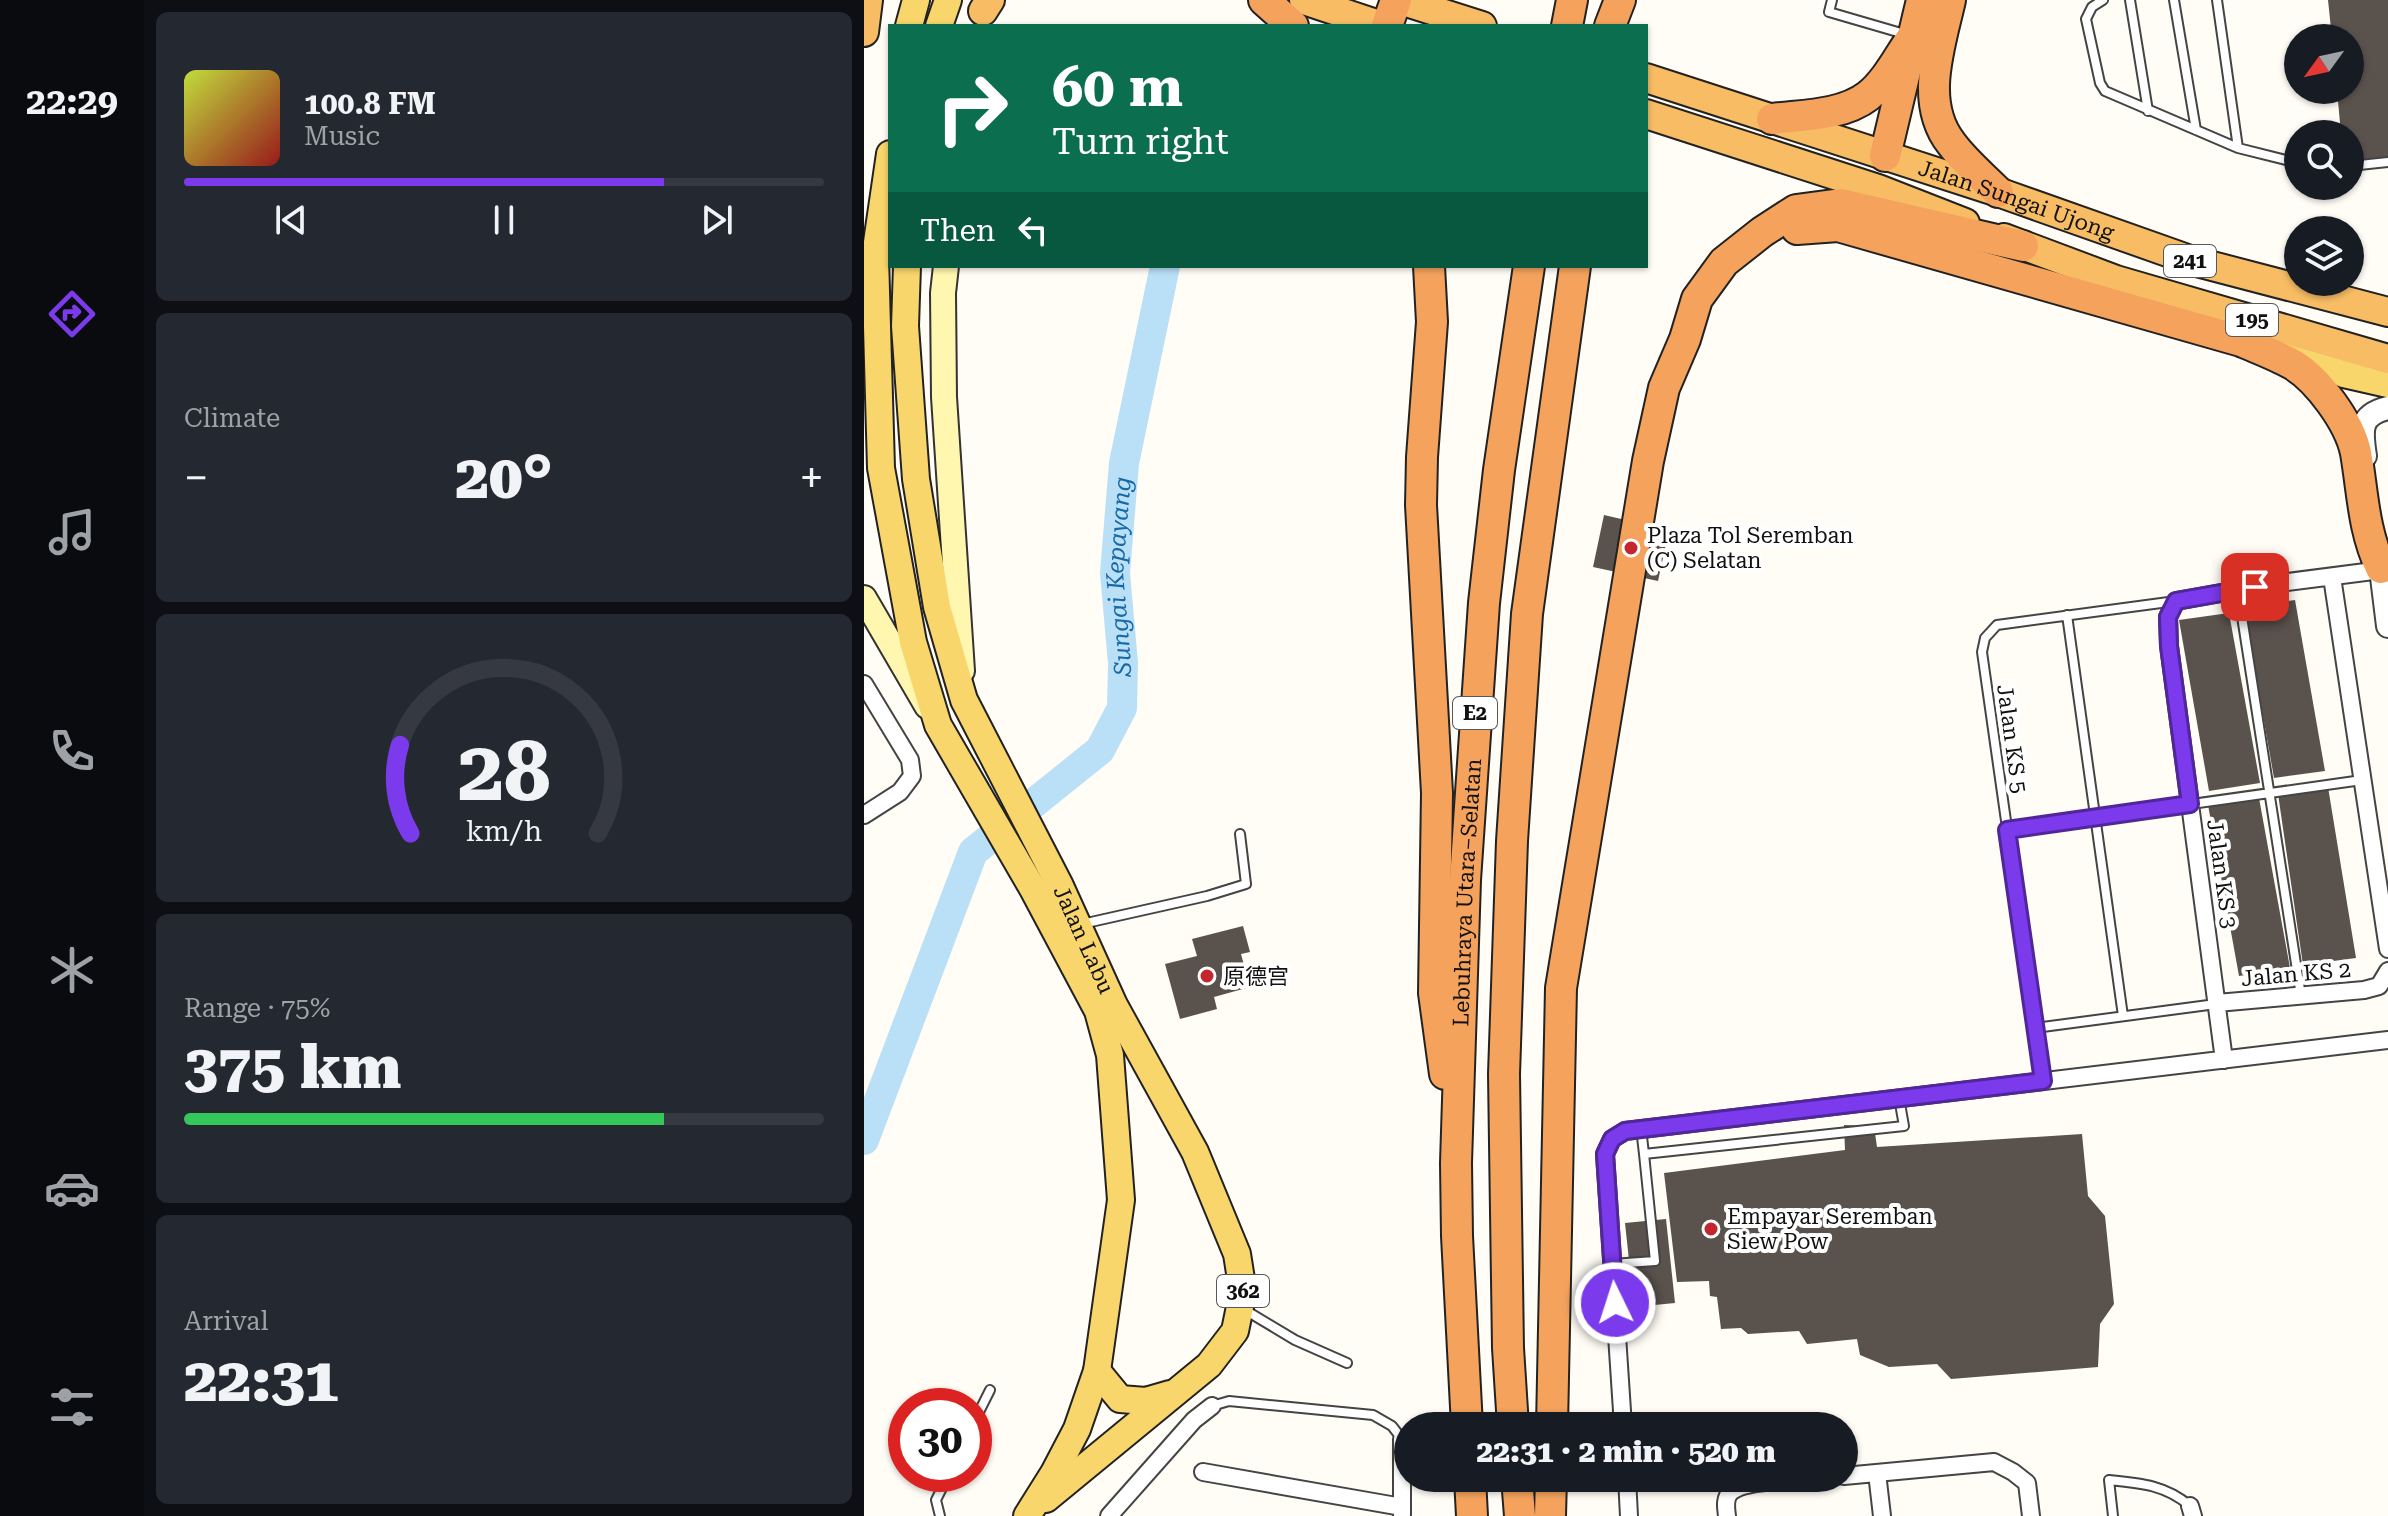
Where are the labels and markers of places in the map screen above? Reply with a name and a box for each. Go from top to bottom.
place label: Plaza Tol Seremban (C) Selatan [1647,523,1854,573]
marker: Plaza Tol Seremban (C) Selatan [1622,539,1640,557]
pin [2221,553,2289,621]
place label: 原德宫 [1223,964,1289,989]
marker: 原德宫 [1198,967,1216,985]
place label: Empayar Seremban Siew Pow [1727,1204,1933,1254]
marker: Empayar Seremban Siew Pow [1702,1220,1720,1238]

